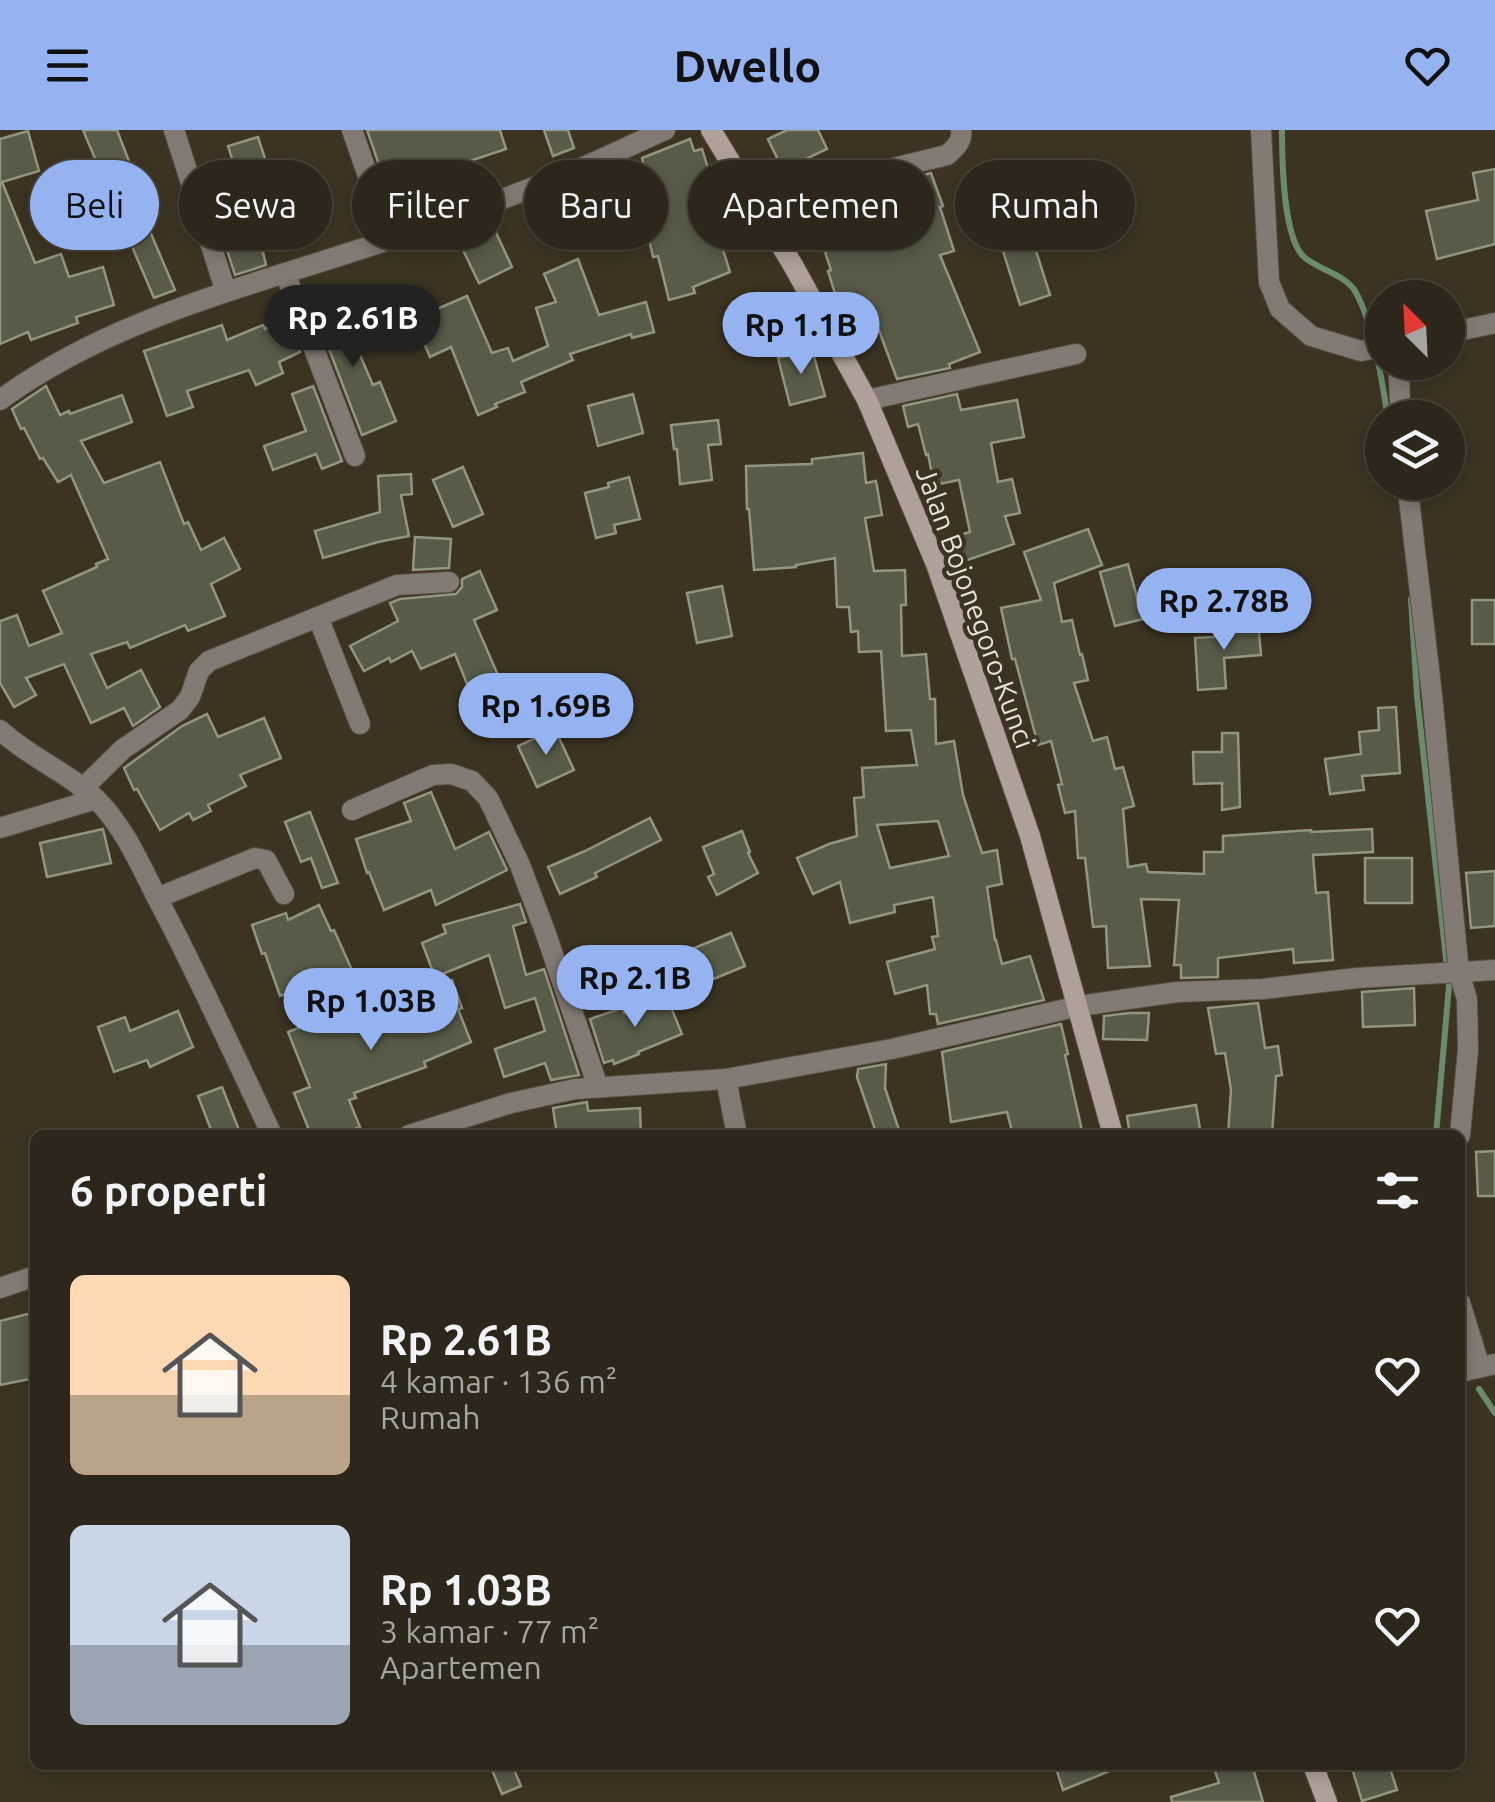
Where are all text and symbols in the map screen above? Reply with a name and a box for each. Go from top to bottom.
icon: menu [40,38,95,93]
icon: heart [1400,38,1455,93]
text: Dwello [674,40,821,91]
chip: Beli [30,160,159,250]
chip: Sewa [179,160,332,250]
chip: Filter [352,160,504,250]
chip: Baru [524,160,668,250]
chip: Apartemen [688,160,935,250]
chip: Rumah [955,160,1135,250]
north arrow [1365,280,1465,380]
map controls [1365,280,1465,500]
pin: Rp 2.61B [250,285,456,370]
pin: Rp 1.1B [709,292,893,377]
text: Rp 2.61B [288,299,418,335]
text: Rp 1.1B [745,306,857,342]
button: layers [1365,400,1465,500]
street label: Jalan Bojonegoro-Kunci [911,462,1041,752]
pin: Rp 2.78B [1121,568,1327,653]
text: Rp 2.78B [1159,582,1289,618]
pin: Rp 1.69B [443,673,649,758]
text: Rp 1.69B [481,687,611,723]
pin: Rp 2.1B [543,945,727,1030]
text: Rp 2.1B [579,959,691,995]
pin: Rp 1.03B [268,968,474,1053]
text: Rp 1.03B [306,982,436,1018]
icon: filters [1370,1163,1425,1218]
text: 6 properti [70,1167,267,1214]
icon: home [150,1315,270,1435]
text: Rp 2.61B [380,1316,552,1363]
icon: heart [1370,1348,1425,1403]
text: 4 kamar · 136 m² [380,1363,617,1399]
text: Rumah [380,1399,481,1435]
icon: home [150,1565,270,1685]
text: Rp 1.03B [380,1566,552,1613]
icon: heart [1370,1598,1425,1653]
text: 3 kamar · 77 m² [380,1613,599,1649]
text: Apartemen [380,1649,542,1685]

